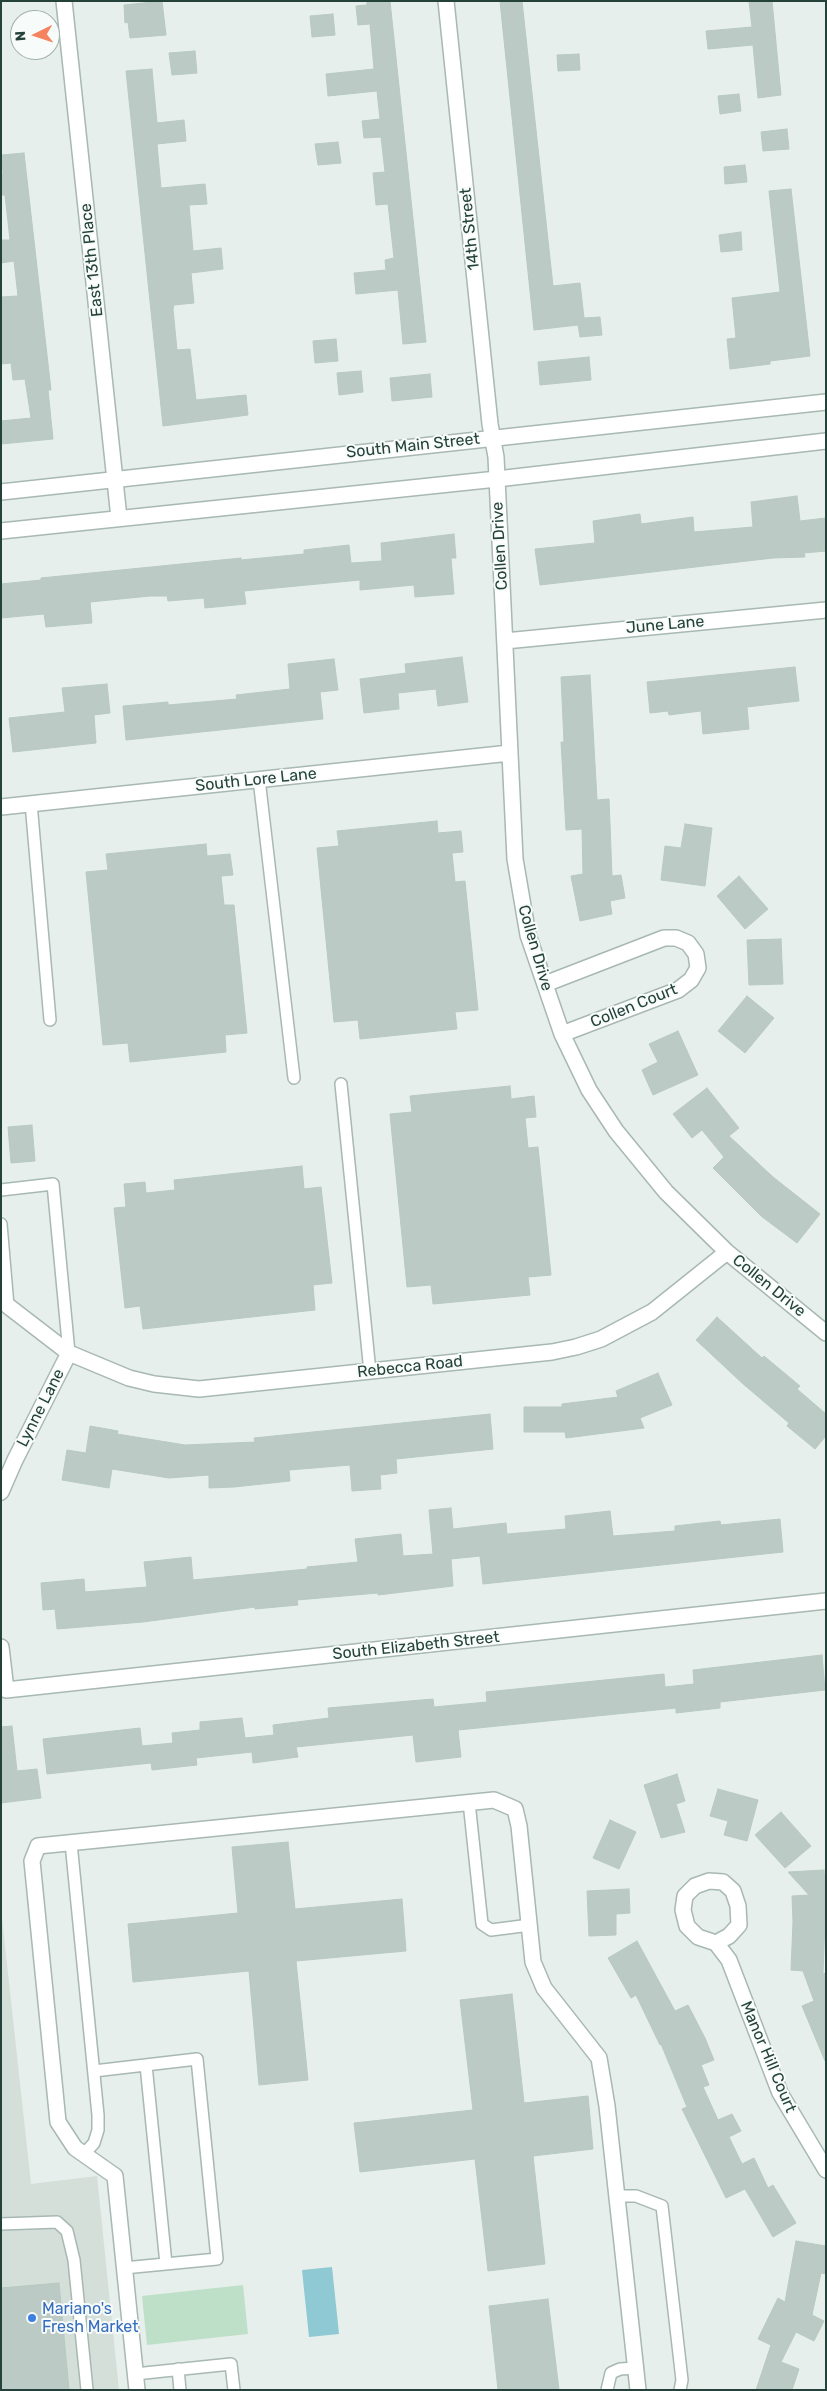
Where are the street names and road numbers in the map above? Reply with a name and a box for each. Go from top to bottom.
street label: 14th Street [456,187,484,271]
street label: East 13th Place [76,202,108,318]
street label: South Main Street [345,429,481,463]
street label: Collen Drive [488,501,512,591]
street label: June Lane [625,612,705,638]
street label: South Lore Lane [194,764,318,796]
street label: Collen Drive [514,903,556,993]
street label: Collen Court [588,980,680,1032]
street label: Collen Drive [728,1251,810,1321]
street label: Rebecca Road [356,1352,464,1382]
street label: Lynne Lane [13,1366,69,1450]
street label: South Elizabeth Street [332,1628,500,1664]
street label: Manor Hill Court [736,1998,800,2116]

